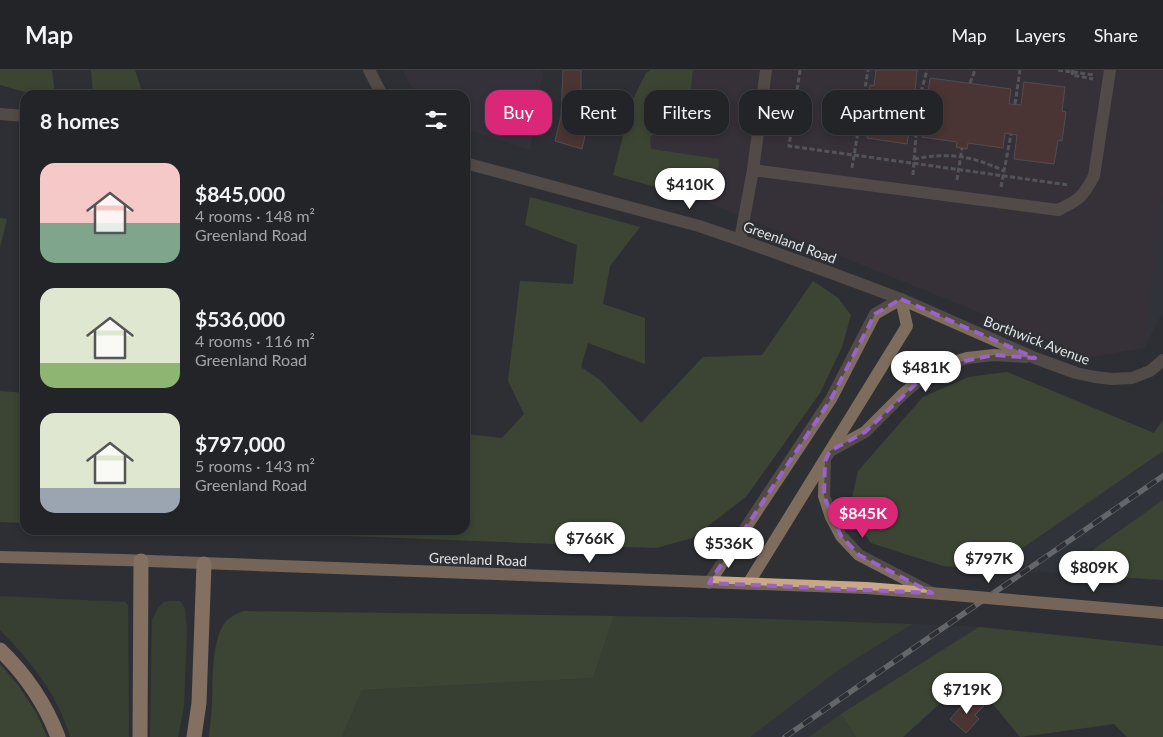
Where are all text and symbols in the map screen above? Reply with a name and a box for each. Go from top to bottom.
text: Map [25,20,73,49]
text: Map [951,24,987,46]
text: Layers [1015,24,1066,46]
text: Share [1094,24,1138,46]
chip: Buy [485,90,552,135]
chip: Rent [562,90,634,135]
chip: Filters [644,90,729,135]
chip: New [739,90,812,135]
chip: Apartment [822,90,943,135]
icon: filters [422,106,450,134]
text: 8 homes [40,108,119,133]
pin: $410K [655,168,725,210]
text: $410K [666,174,714,193]
text: $845,000 [195,181,285,206]
icon: home [80,183,140,243]
text: 4 rooms · 148 m² [195,206,315,225]
street label: Greenland Road [741,217,839,267]
text: Greenland Road [195,225,307,244]
text: $536,000 [195,306,285,331]
icon: home [80,308,140,368]
street label: Borthwick Avenue [981,312,1093,368]
text: 4 rooms · 116 m² [195,331,315,350]
text: Greenland Road [195,350,307,369]
pin: $481K [891,350,961,393]
text: $481K [902,357,950,376]
text: $797,000 [195,431,285,456]
icon: home [80,433,140,493]
text: 5 rooms · 143 m² [195,456,315,475]
text: Greenland Road [195,475,307,494]
pin: $845K [828,496,898,539]
text: $845K [839,503,887,522]
pin: $766K [555,522,625,564]
pin: $536K [694,526,764,569]
text: $766K [566,528,614,547]
text: $536K [705,533,753,552]
pin: $797K [954,542,1024,584]
text: $797K [965,548,1013,567]
street label: Greenland Road [429,549,527,569]
pin: $809K [1059,550,1129,593]
text: $809K [1070,557,1118,576]
pin: $719K [932,672,1002,715]
text: $719K [943,679,991,698]

